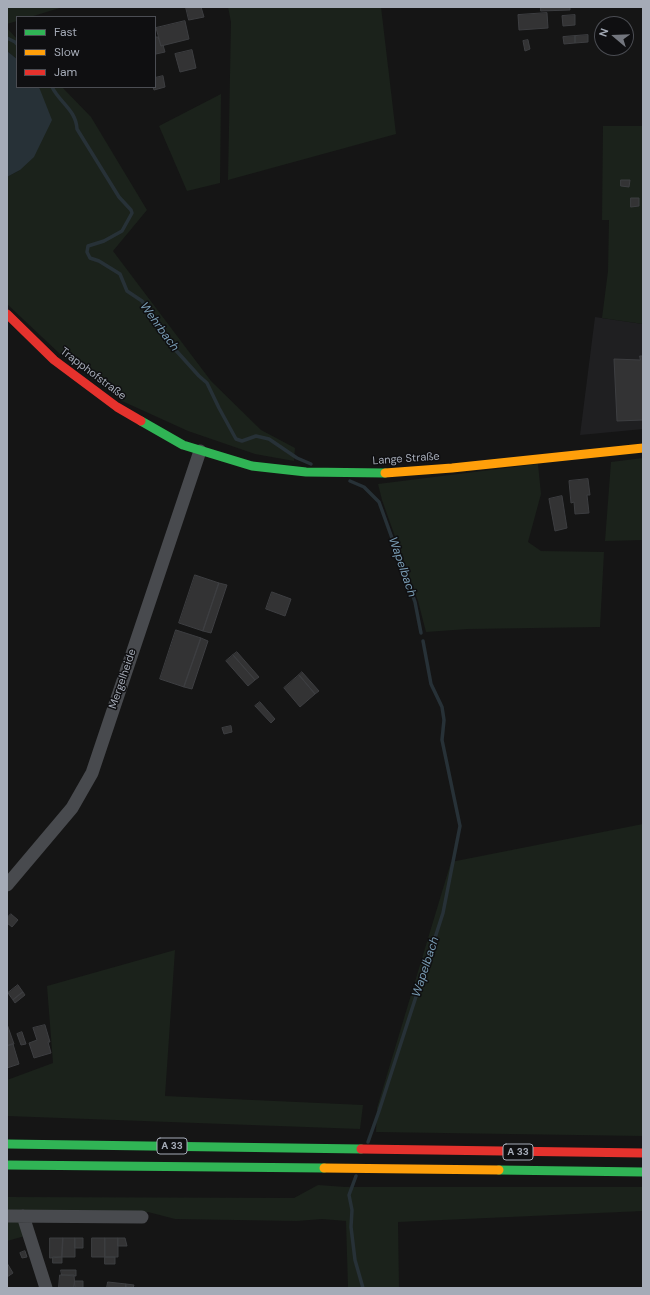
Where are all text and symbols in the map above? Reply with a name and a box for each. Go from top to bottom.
legend [16,16,156,88]
north arrow [594,16,634,56]
text: Fast [54,24,77,40]
text: N [596,26,612,38]
text: Slow [54,44,80,60]
text: Jam [54,64,77,80]
water label: Wehrbach [136,300,182,354]
street label: Trapphofstraße [58,345,128,403]
street label: Lange Straße [372,450,440,468]
water label: Wapelbach [385,535,419,599]
street label: Mergelheide [107,647,139,711]
water label: Wapelbach [409,935,443,999]
road number: A 33 [157,1138,187,1154]
road number: A 33 [503,1144,533,1160]

